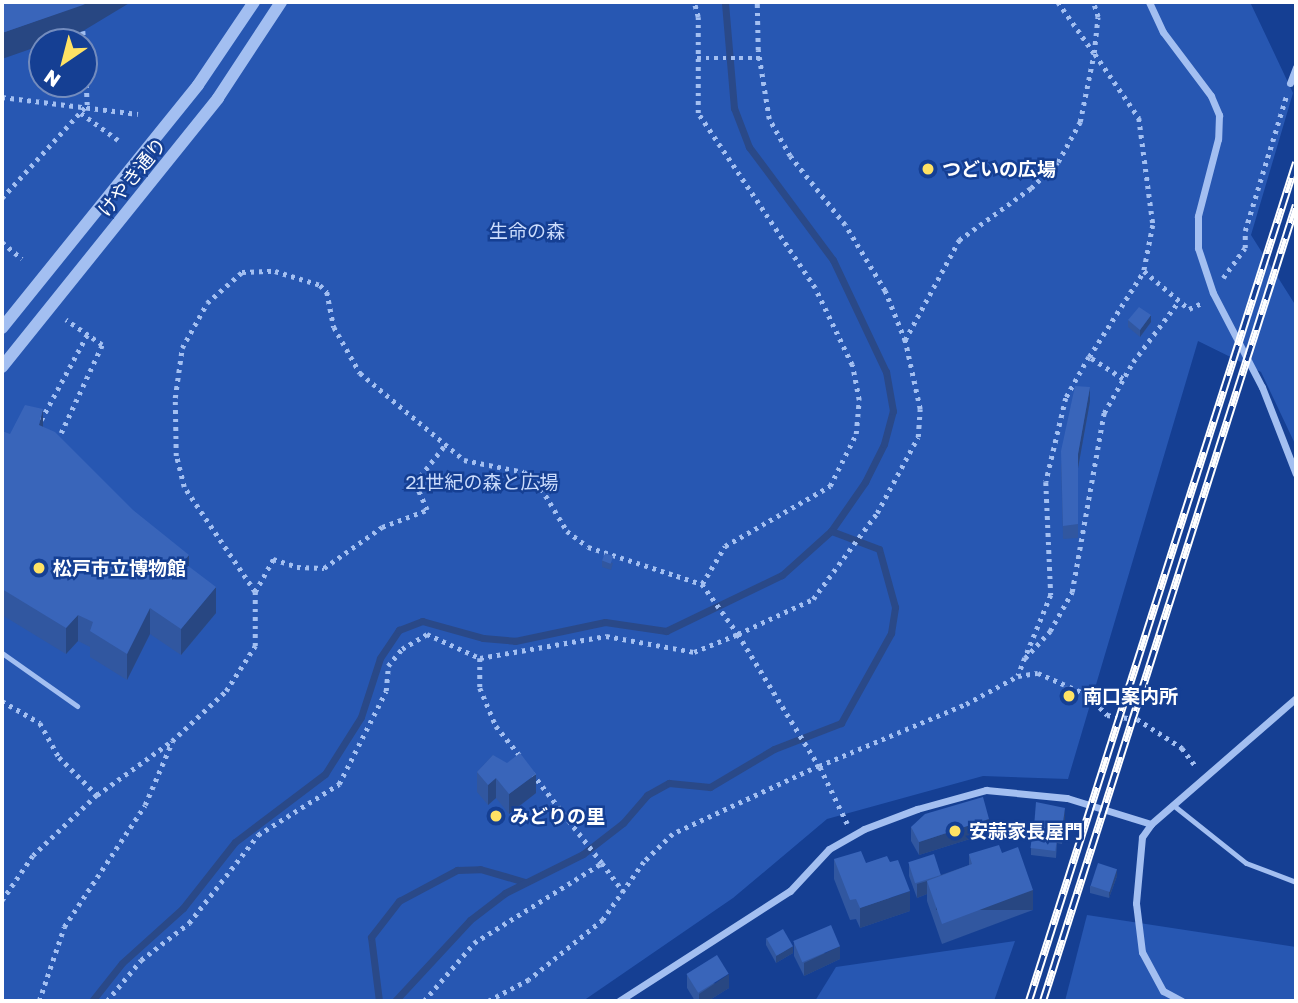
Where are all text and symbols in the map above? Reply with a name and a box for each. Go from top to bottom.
north arrow [28,28,98,98]
text: N [39,65,64,93]
street label: けやき通り [93,133,171,221]
place label: つどいの広場 [942,158,1056,180]
marker: つどいの広場 [920,161,936,177]
park label: 生命の森 [489,220,565,242]
park label: 21世紀の森と広場 [405,471,559,493]
place label: 松戸市立博物館 [53,557,186,579]
marker: 松戸市立博物館 [31,560,47,576]
place label: 南口案内所 [1083,685,1178,707]
marker: 南口案内所 [1061,688,1077,704]
place label: みどりの里 [510,805,605,827]
marker: みどりの里 [488,808,504,824]
place label: 安蒜家長屋門 [969,820,1083,842]
marker: 安蒜家長屋門 [947,823,963,839]

